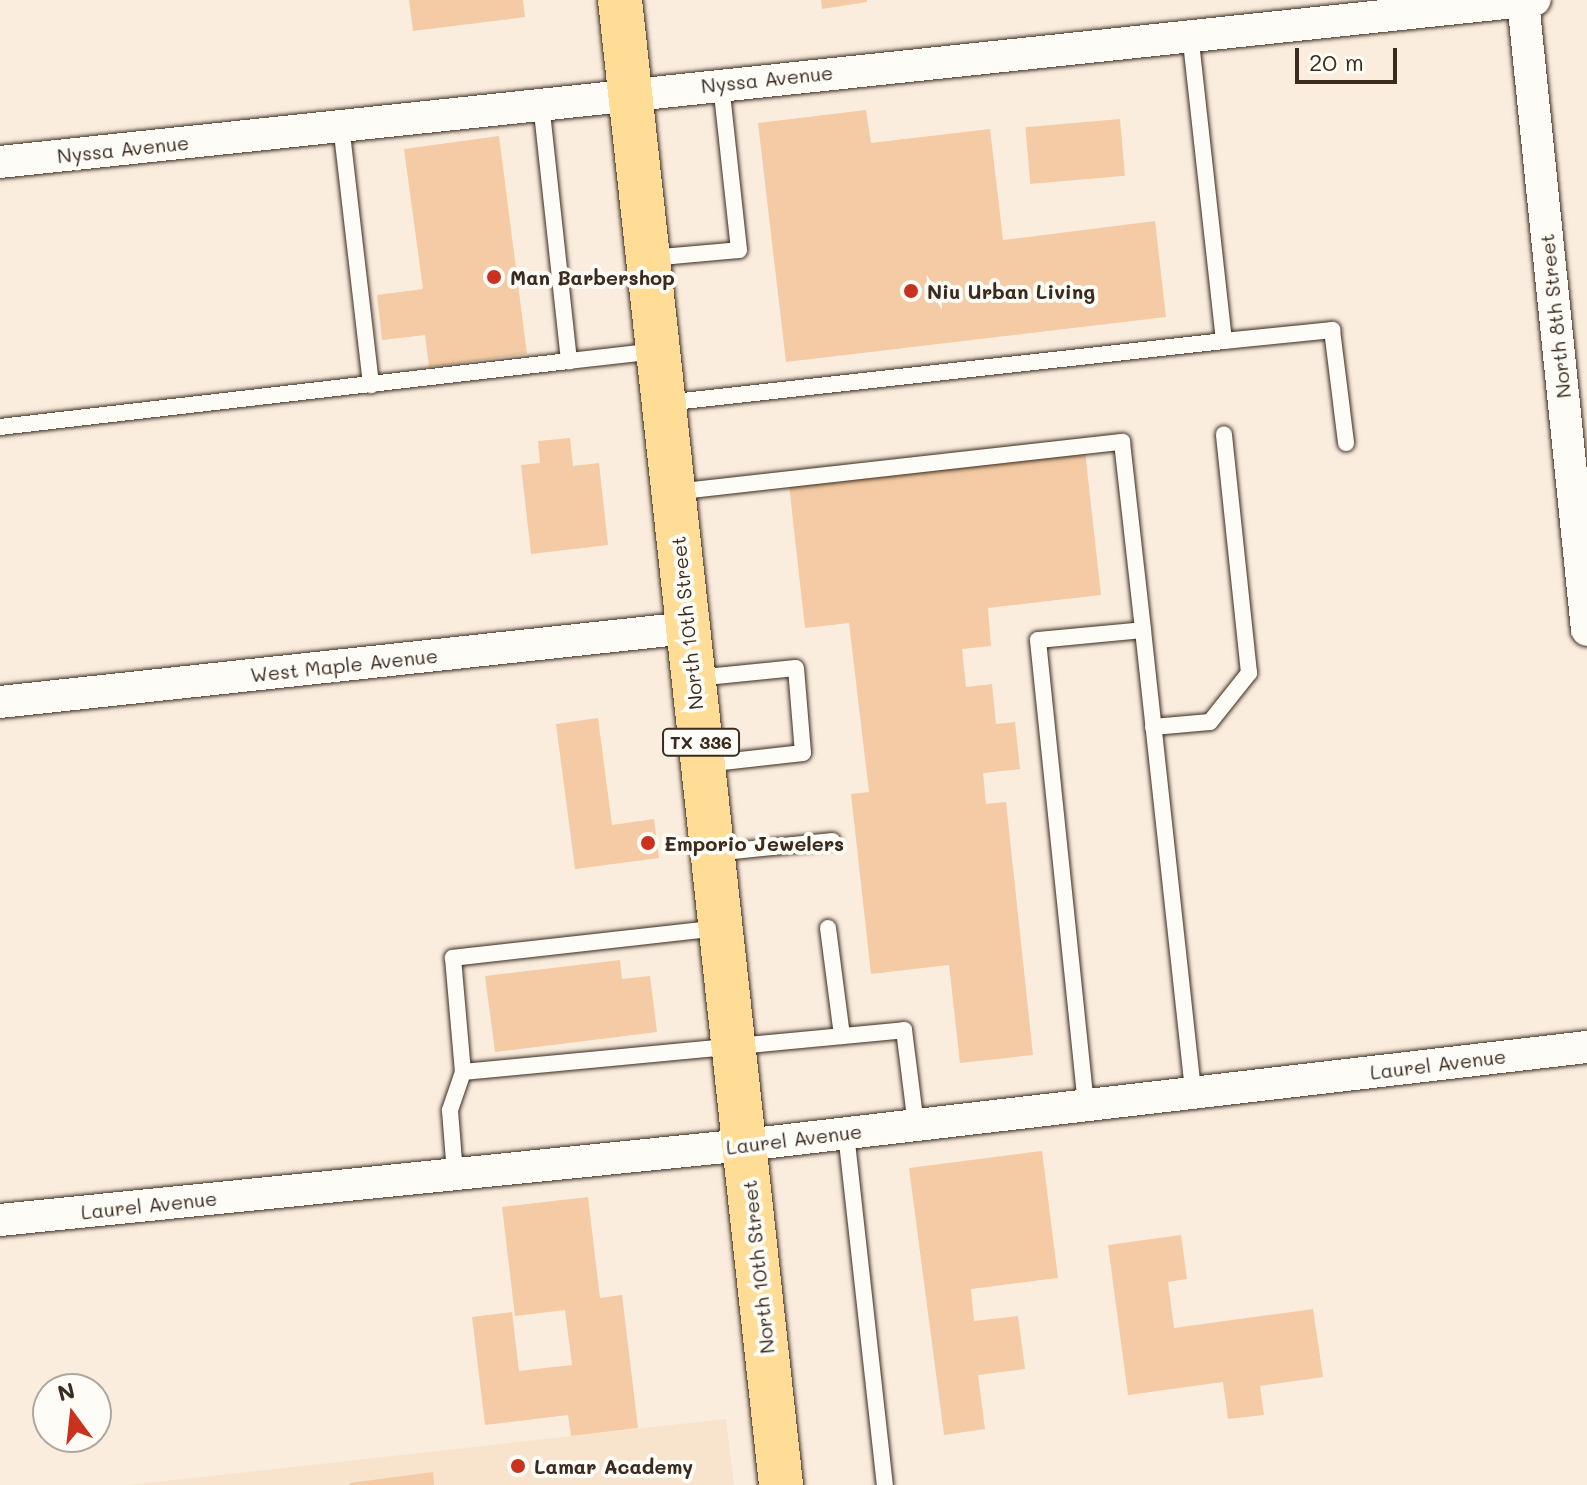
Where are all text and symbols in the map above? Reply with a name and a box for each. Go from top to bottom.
scale bar [1299,32,1401,82]
text: 20 m [1309,46,1364,77]
street label: Nyssa Avenue [700,60,834,98]
street label: Nyssa Avenue [56,130,190,168]
street label: North 8th Street [1534,233,1576,399]
place label: Man Barbershop [510,265,675,289]
marker: Man Barbershop [485,268,503,286]
place label: Niu Urban Living [927,279,1095,303]
marker: Niu Urban Living [902,282,920,300]
street label: North 10th Street [666,535,708,711]
street label: West Maple Avenue [249,643,439,687]
road number: TX 336 [661,728,741,756]
place label: Emporio Jewelers [664,831,844,855]
marker: Emporio Jewelers [639,834,657,852]
street label: Laurel Avenue [1369,1044,1507,1084]
street label: Laurel Avenue [725,1119,863,1159]
street label: North 10th Street [737,1179,779,1355]
street label: Laurel Avenue [80,1186,218,1224]
north arrow [32,1373,112,1453]
text: N [54,1375,78,1407]
place label: Lamar Academy [534,1454,693,1478]
marker: Lamar Academy [509,1457,527,1475]

